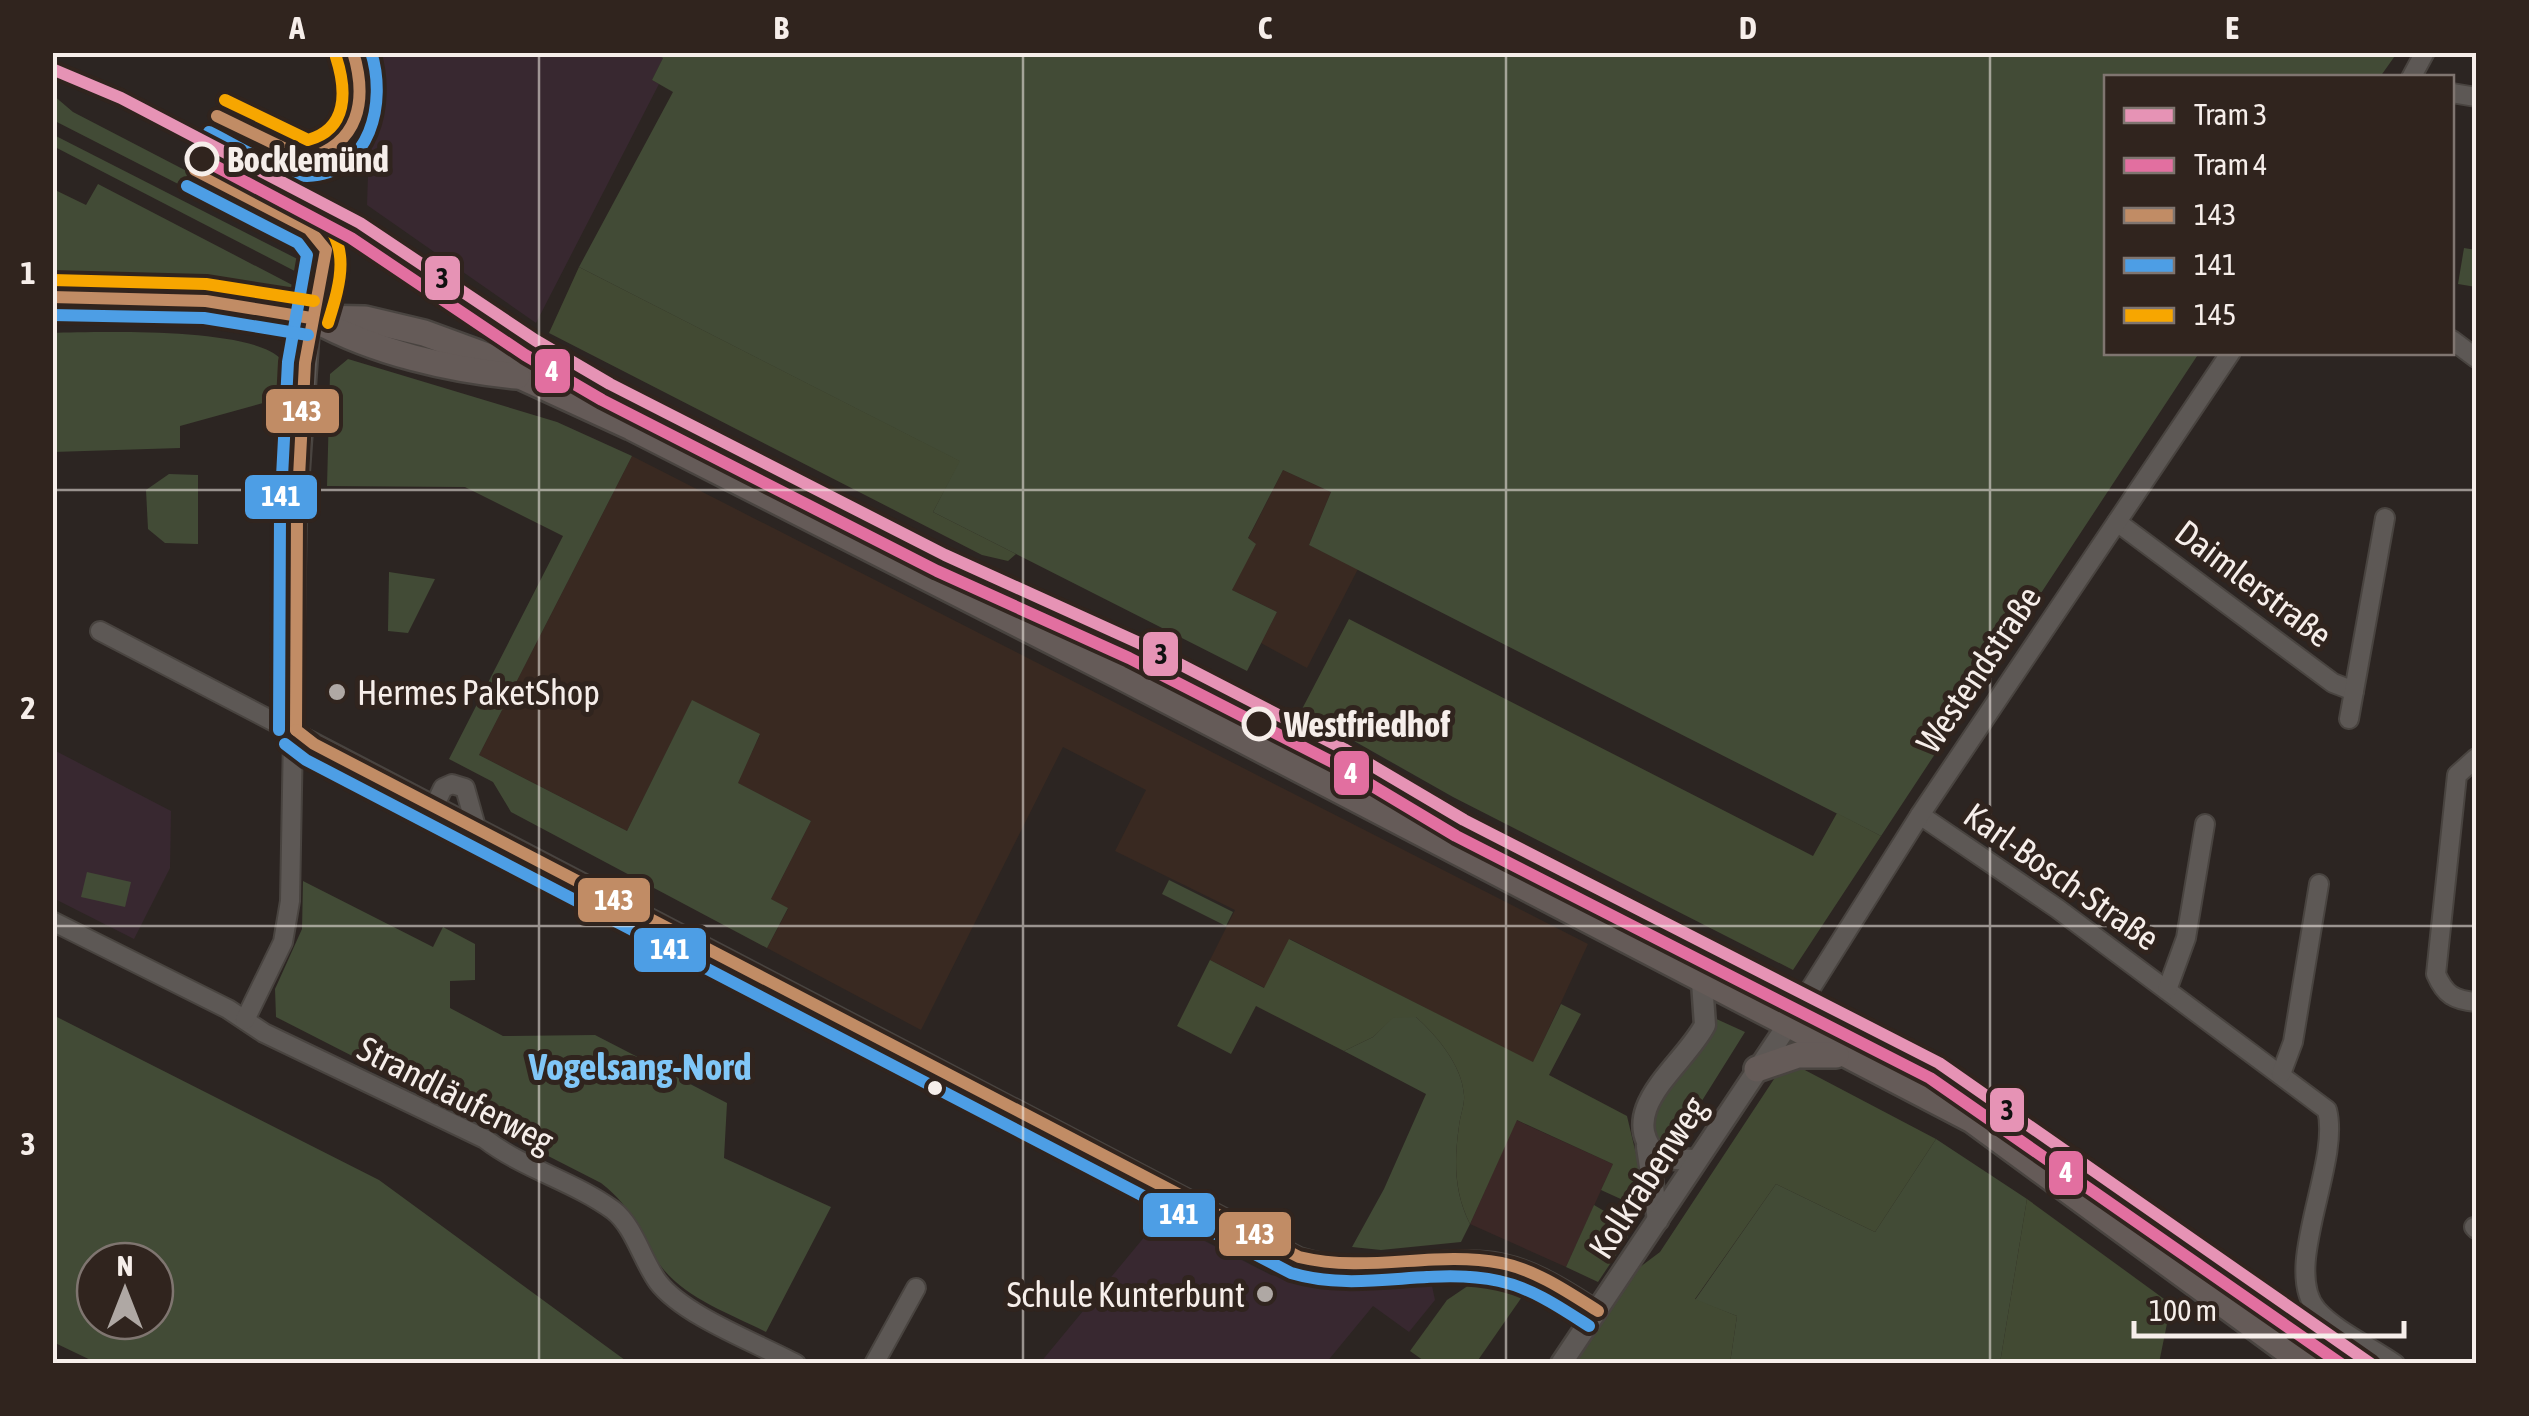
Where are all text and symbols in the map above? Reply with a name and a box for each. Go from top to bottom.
text: A [288,9,305,46]
text: B [773,9,789,46]
text: C [1258,9,1273,46]
text: D [1739,9,1757,46]
text: E [2225,9,2239,46]
legend [2104,75,2454,355]
text: Tram 3 [2194,97,2267,131]
place label: Bocklemünd [227,139,389,179]
marker: Bocklemünd [186,143,218,175]
text: Tram 4 [2194,147,2267,181]
text: 143 [2194,197,2236,231]
text: 141 [2194,247,2236,281]
text: 1 [20,254,36,291]
line badge: 3 [423,254,462,302]
text: 3 [435,262,449,294]
text: 145 [2194,297,2236,331]
line badge: 4 [533,347,572,395]
text: 4 [544,355,559,387]
line badge: 143 [264,387,341,435]
text: 143 [282,395,322,427]
line badge: 141 [243,473,319,521]
text: 141 [261,480,301,512]
street label: Daimlerstraße [2168,511,2340,655]
street label: Westendstraße [1908,578,2048,760]
line badge: 3 [1141,630,1180,678]
text: 3 [1154,638,1168,670]
place label: Hermes PaketShop [357,672,600,712]
marker: Hermes PaketShop [326,681,348,703]
text: 2 [20,689,36,726]
place label: Westfriedhof [1283,704,1450,744]
marker: Westfriedhof [1243,708,1275,740]
line badge: 4 [1332,749,1371,797]
text: 4 [1343,757,1358,789]
street label: Karl-Bosch-Straße [1957,794,2167,958]
line badge: 143 [576,876,652,924]
text: 143 [594,884,634,916]
line badge: 141 [632,926,708,974]
text: 141 [650,933,690,965]
street label: Strandläuferweg [352,1028,560,1160]
district label: Vogelsang-Nord [527,1045,752,1088]
unlabelled marker [925,1078,945,1098]
line badge: 3 [1988,1086,2026,1134]
street label: Kolkrabenweg [1580,1089,1714,1265]
text: 3 [2000,1094,2014,1126]
text: 3 [20,1125,36,1162]
line badge: 4 [2047,1149,2085,1197]
text: 4 [2058,1156,2073,1188]
line badge: 141 [1141,1191,1217,1239]
text: 141 [1159,1198,1199,1230]
line badge: 143 [1217,1210,1293,1258]
text: 143 [1235,1218,1275,1250]
north arrow [75,1241,175,1341]
text: N [117,1250,133,1282]
place label: Schule Kunterbunt [1007,1274,1245,1314]
scale bar [2134,1276,2404,1338]
marker: Schule Kunterbunt [1254,1283,1276,1305]
text: 100 m [2149,1293,2217,1327]

